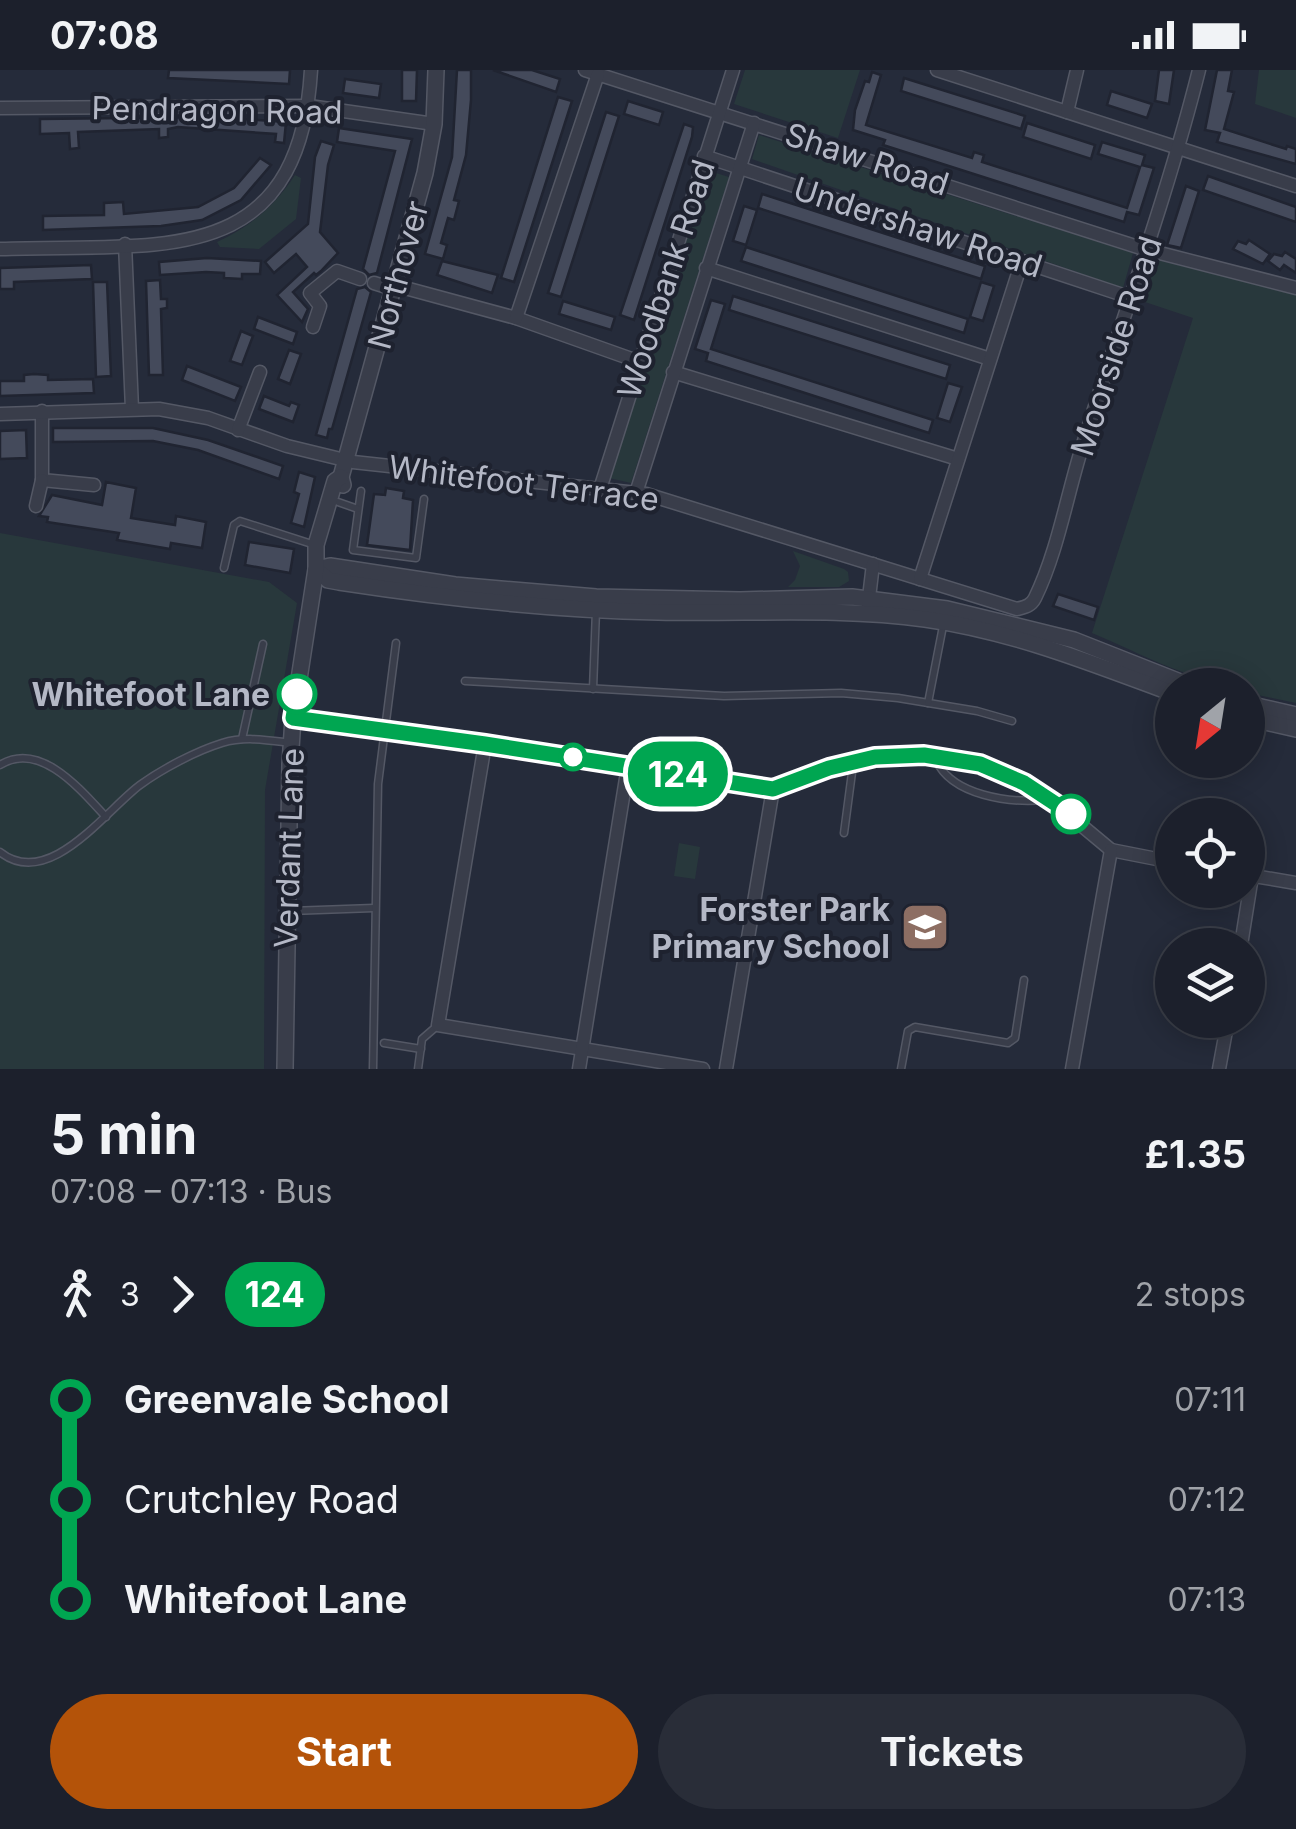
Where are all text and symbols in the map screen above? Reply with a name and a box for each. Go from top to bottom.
text: 07:08 [50,12,159,58]
street label: Pendragon Road [91,88,343,132]
street label: Shaw Road [780,114,954,204]
street label: Woodbank Road [609,155,723,403]
street label: Undershaw Road [789,168,1047,286]
street label: Northover [360,197,436,353]
street label: Moorside Road [1062,231,1170,461]
street label: Whitefoot Terrace [387,447,661,519]
north arrow [1155,668,1265,778]
map controls [1155,668,1265,1038]
place label: Whitefoot Lane [31,675,270,714]
marker: Whitefoot Lane [278,675,316,713]
line badge: 124 [620,742,736,806]
unlabelled marker [560,744,586,770]
street label: Verdant Lane [266,747,312,949]
text: 124 [648,753,708,795]
unlabelled marker [1052,795,1090,833]
button: locate [1155,798,1265,908]
place label: Forster Park Primary School [652,890,890,966]
school or university icon: Forster Park Primary School [899,901,951,953]
button: layers [1155,928,1265,1038]
text: 5 min [50,1101,198,1167]
text: £1.35 [1145,1131,1246,1177]
text: 07:08 – 07:13 · Bus [50,1172,332,1211]
icon: walk [50,1267,105,1322]
icon: forward [155,1267,210,1322]
text: 124 [245,1273,305,1315]
text: 3 [120,1275,140,1314]
text: 2 stops [1135,1275,1246,1314]
text: Greenvale School [124,1376,450,1422]
text: 07:11 [1174,1380,1246,1419]
text: Crutchley Road [124,1476,399,1522]
text: 07:12 [1168,1480,1246,1519]
text: Whitefoot Lane [124,1576,407,1622]
text: 07:13 [1167,1580,1246,1619]
button: Start [50,1694,638,1809]
button: Tickets [658,1694,1246,1809]

